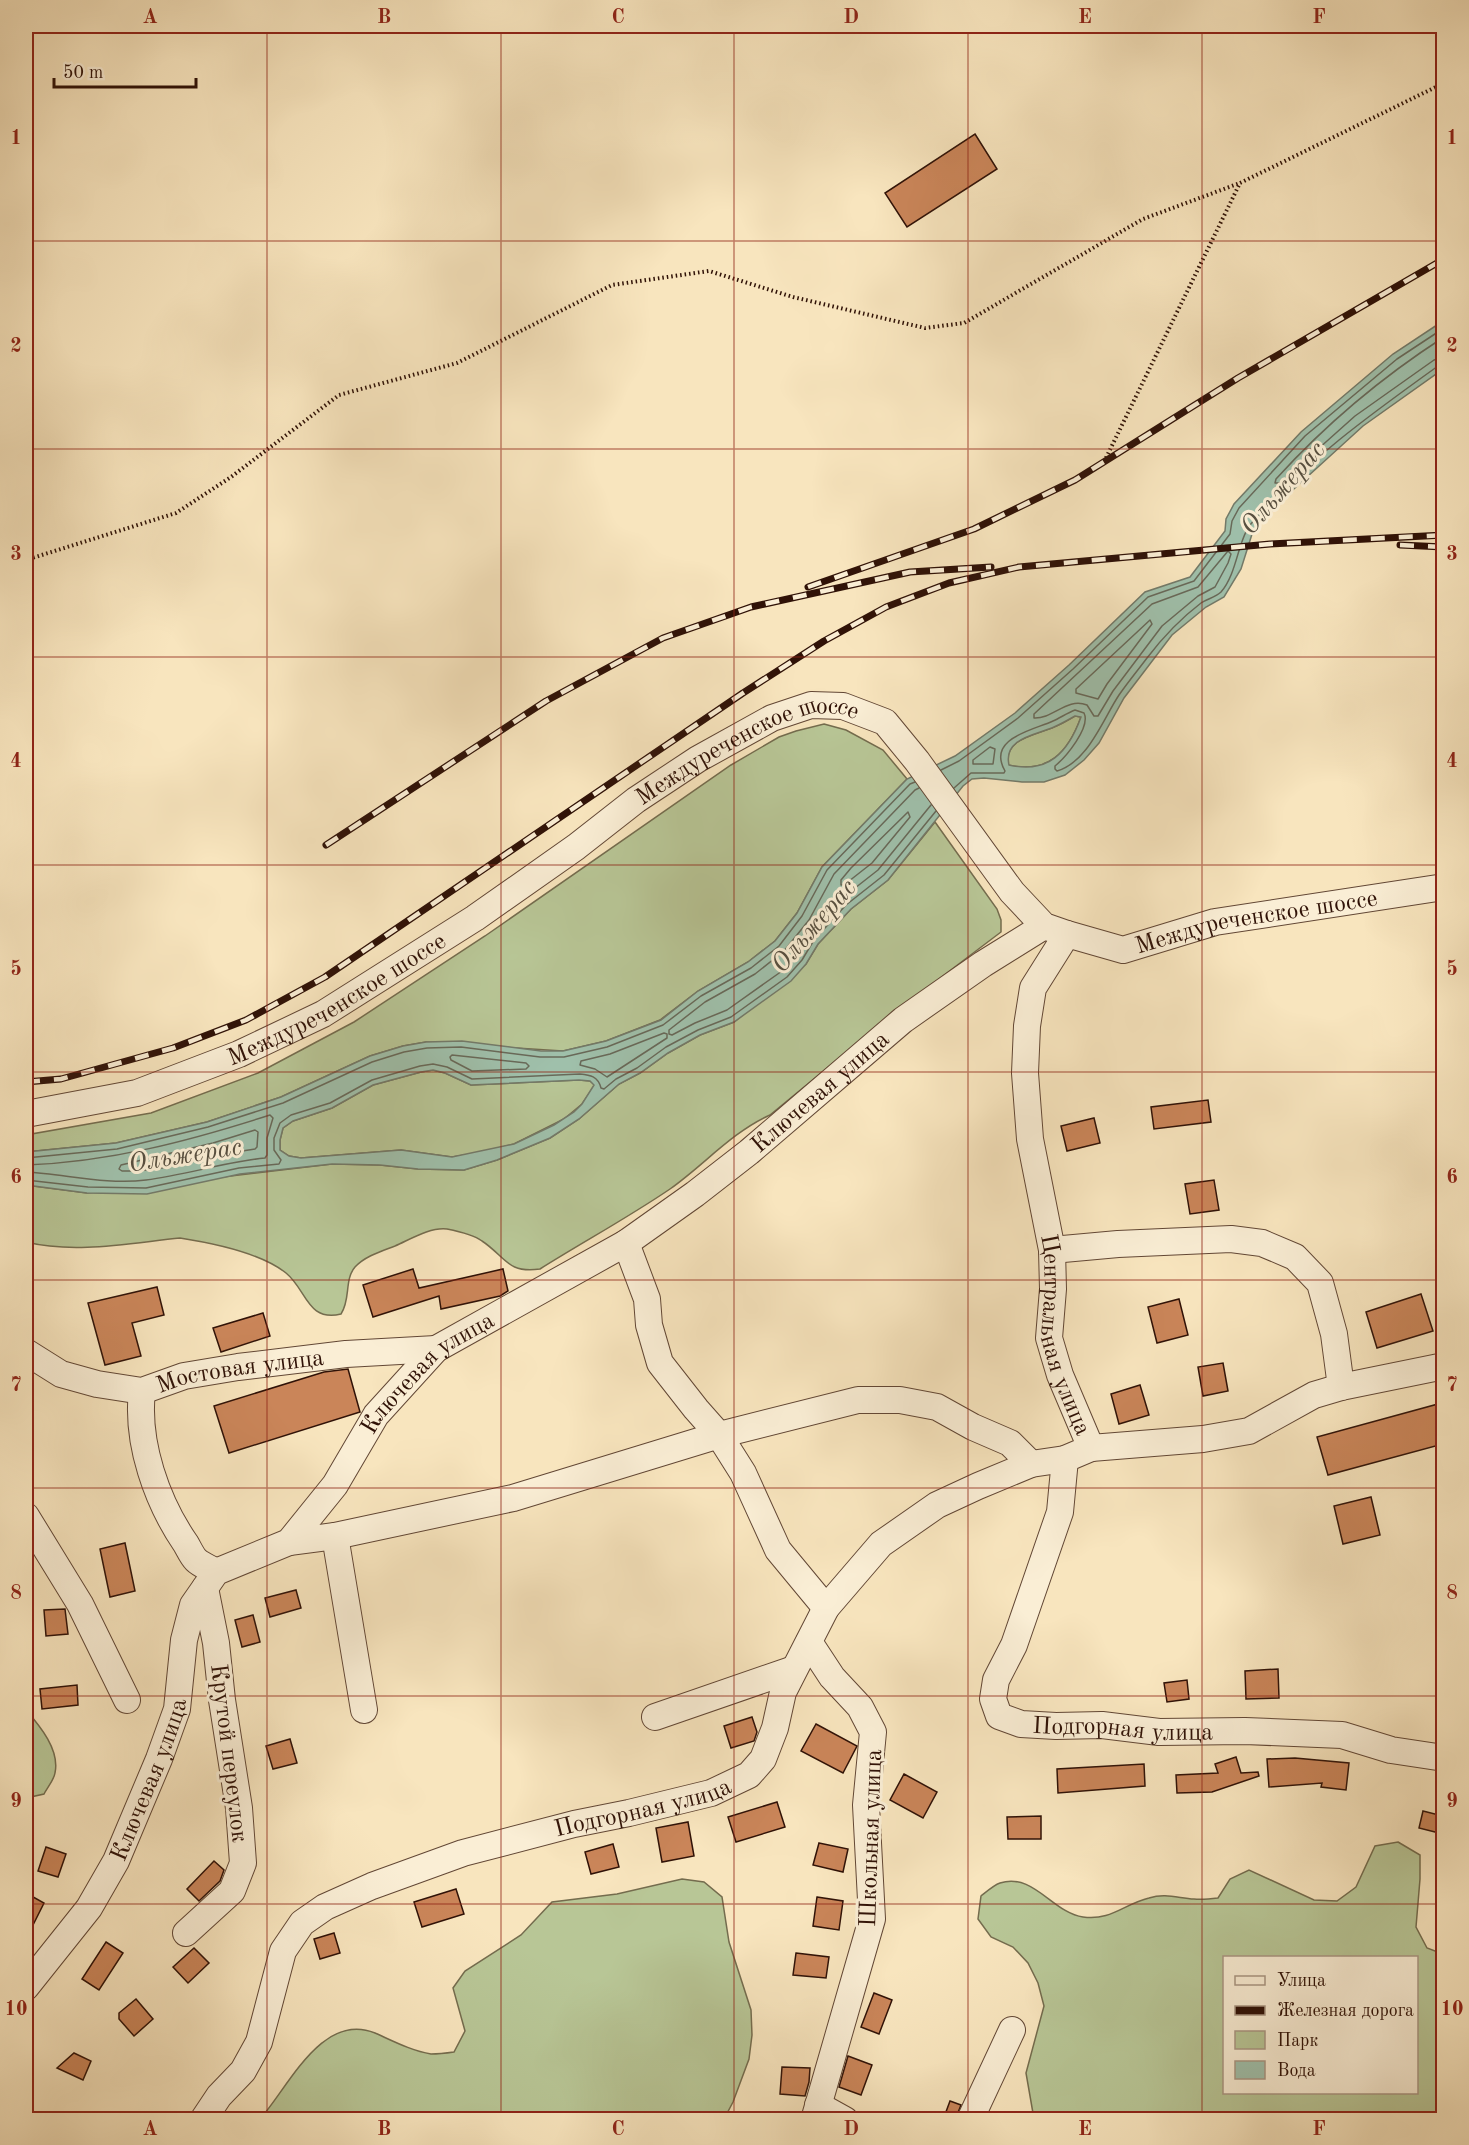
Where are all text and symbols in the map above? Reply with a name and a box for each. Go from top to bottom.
text: A [142,8,158,28]
text: B [377,8,391,28]
text: C [611,8,625,28]
text: D [843,8,859,28]
text: E [1078,8,1092,28]
text: F [1312,8,1326,28]
scale bar [54,51,196,89]
text: 50 m [63,64,103,82]
text: 1 [10,129,22,149]
text: 1 [1446,129,1458,149]
text: 2 [10,337,22,357]
text: 2 [1446,337,1458,357]
water label: Ольжерас [1236,436,1331,540]
text: 3 [10,545,22,565]
text: 3 [1446,545,1458,565]
street label: Междуреченское шоссе [632,694,862,811]
text: 4 [10,752,22,772]
text: 4 [1446,752,1458,772]
water label: Ольжерас [767,874,862,978]
street label: Междуреченское шоссе [1133,887,1379,960]
street label: Междуреченское шоссе [225,930,451,1071]
text: 5 [10,959,22,980]
text: 5 [1446,959,1458,980]
street label: Ключевая улица [748,1028,894,1158]
water label: Ольжерас [127,1134,244,1178]
text: 6 [10,1168,22,1188]
text: 6 [1446,1168,1458,1188]
street label: Центральная улица [1035,1232,1094,1439]
street label: Ключевая улица [358,1309,499,1439]
street label: Мостовая улица [154,1347,325,1399]
text: 7 [10,1376,22,1396]
text: 7 [1446,1376,1458,1396]
text: 8 [10,1584,22,1604]
text: 8 [1446,1584,1458,1604]
street label: Крутой переулок [205,1662,251,1844]
street label: Ключевая улица [107,1698,192,1865]
street label: Подгорная улица [1032,1715,1213,1747]
street label: Школьная улица [857,1749,887,1927]
street label: Подгорная улица [552,1775,736,1843]
text: 9 [10,1792,22,1812]
text: 9 [1446,1792,1458,1812]
legend [1223,1956,1418,2094]
text: Улица [1277,1972,1326,1990]
text: 10 [4,2000,28,2020]
text: 10 [1440,2000,1464,2020]
text: Железная дорога [1277,2002,1414,2020]
text: Парк [1277,2032,1318,2050]
text: Вода [1277,2062,1316,2080]
text: A [142,2120,158,2140]
text: B [377,2120,391,2140]
text: C [611,2120,625,2140]
text: D [843,2120,859,2140]
text: E [1078,2120,1092,2140]
text: F [1312,2120,1326,2140]

